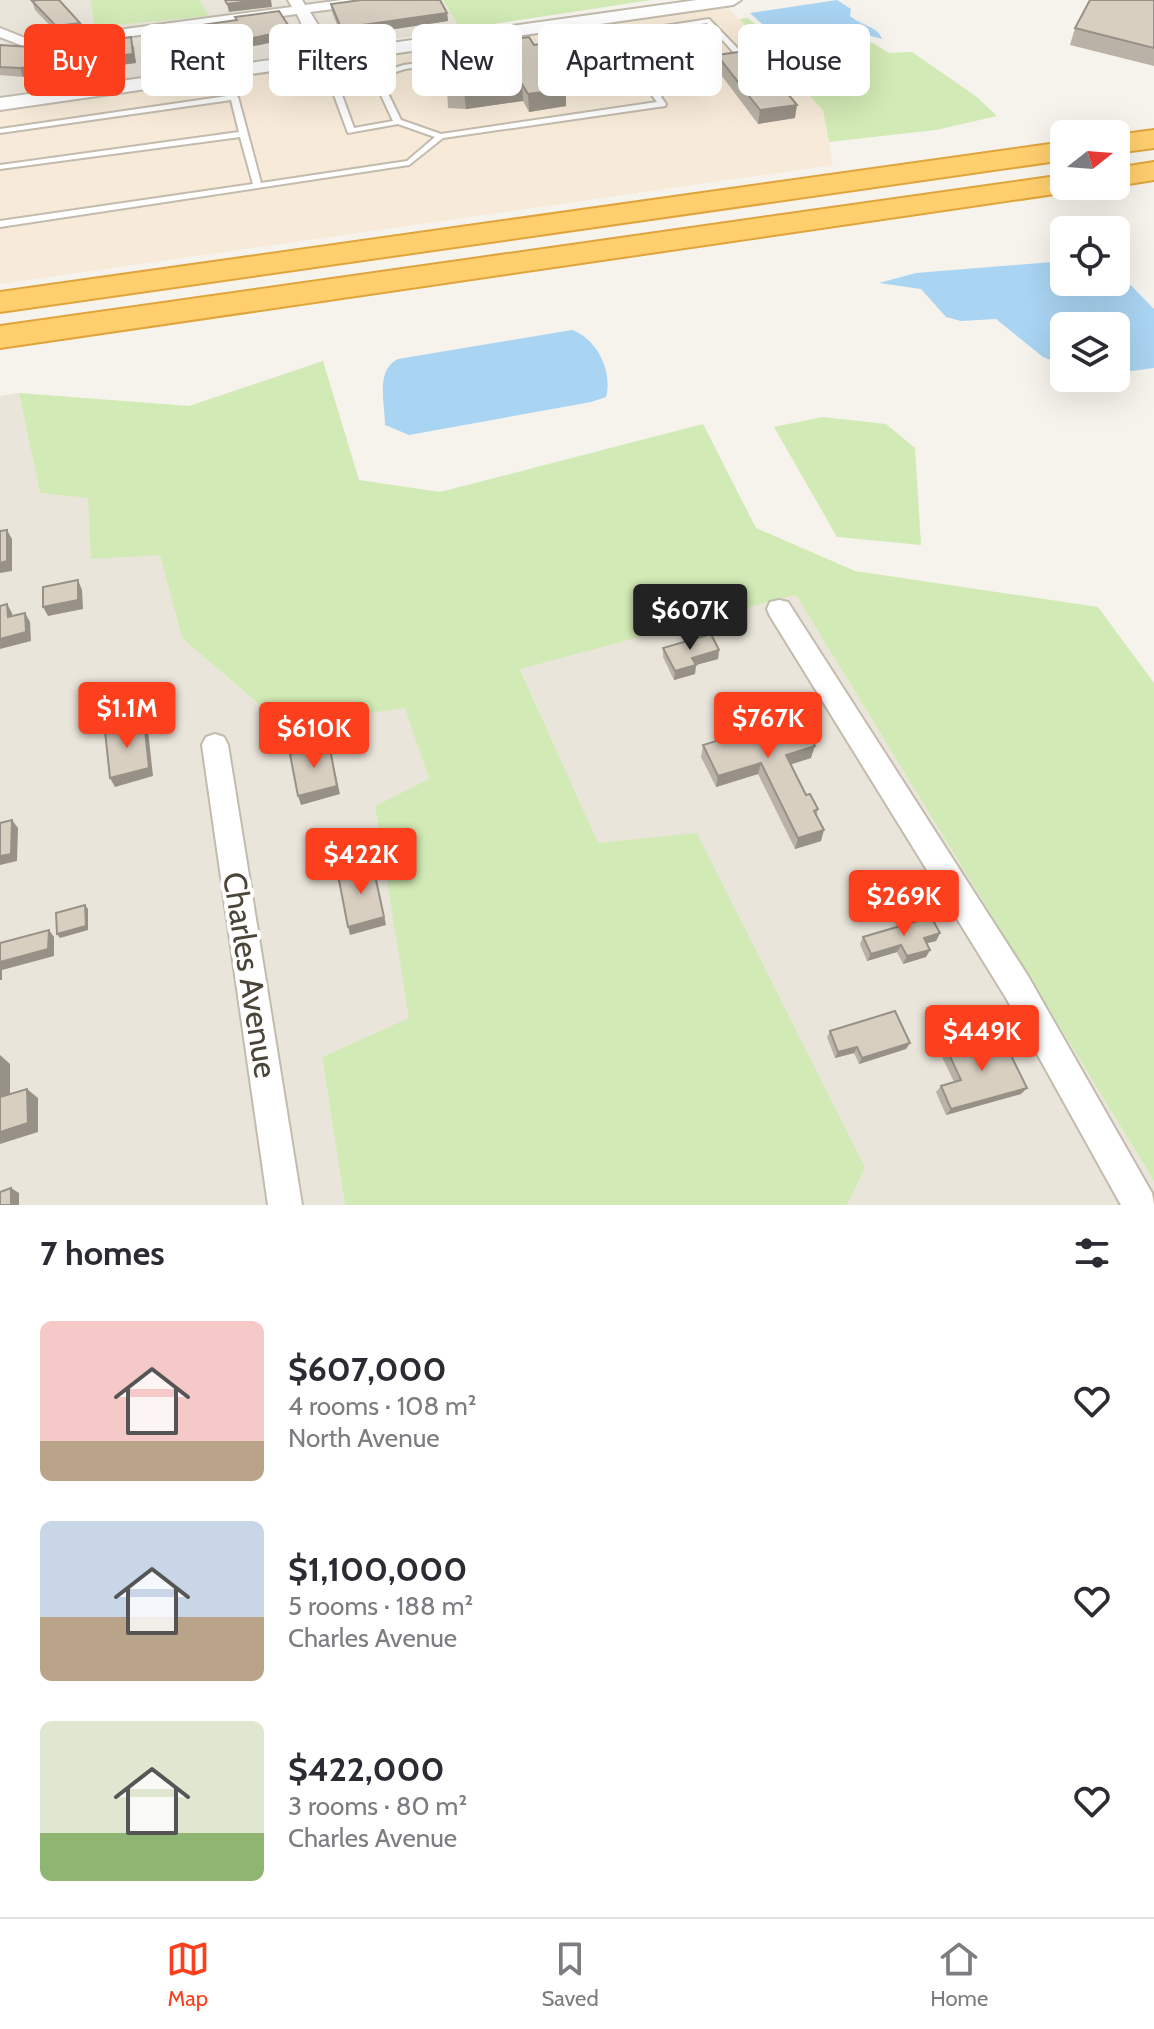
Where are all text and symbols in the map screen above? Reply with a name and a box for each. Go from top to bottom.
chip: Buy [24,24,125,96]
chip: Rent [141,24,253,96]
chip: Filters [269,24,396,96]
chip: New [412,24,522,96]
chip: Apartment [538,24,722,96]
chip: House [738,24,870,96]
north arrow [1050,120,1130,200]
map controls [1050,120,1130,392]
button: locate [1050,216,1130,296]
button: layers [1050,312,1130,392]
pin: $607K [634,584,746,652]
text: $607K [651,594,729,626]
pin: $1.1M [71,682,183,750]
text: $1.1M [96,692,158,724]
pin: $767K [712,692,824,760]
pin: $610K [258,702,370,770]
text: $767K [732,702,804,734]
text: $610K [277,712,351,744]
pin: $422K [305,828,417,896]
text: $422K [323,838,399,870]
street label: Charles Avenue [215,869,286,1081]
pin: $269K [848,870,960,938]
text: $269K [867,880,941,912]
pin: $449K [926,1005,1038,1073]
text: $449K [943,1015,1021,1047]
icon: filters [1070,1231,1114,1275]
text: 7 homes [40,1232,165,1274]
text: $607,000 [288,1348,447,1390]
icon: home [104,1353,200,1449]
icon: heart [1070,1379,1114,1423]
text: 4 rooms · 108 m² [288,1390,476,1422]
text: North Avenue [288,1422,440,1454]
text: $1,100,000 [288,1548,467,1590]
icon: home [104,1553,200,1649]
icon: heart [1070,1579,1114,1623]
text: 5 rooms · 188 m² [288,1590,473,1622]
text: Charles Avenue [288,1622,457,1654]
text: $422,000 [288,1748,444,1790]
icon: home [104,1753,200,1849]
icon: heart [1070,1779,1114,1823]
text: 3 rooms · 80 m² [288,1790,467,1822]
text: Charles Avenue [288,1822,457,1854]
tab: Map [166,1937,210,2012]
tab: Saved [541,1937,599,2012]
tab: Home [930,1937,988,2012]

